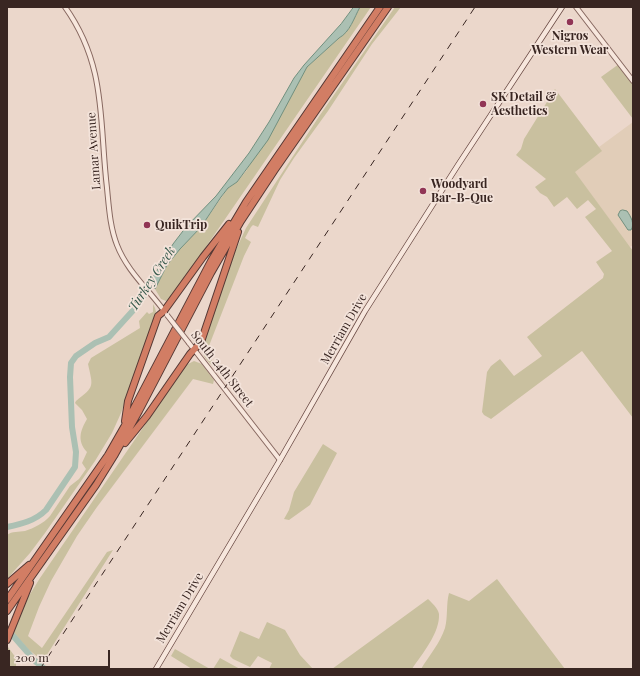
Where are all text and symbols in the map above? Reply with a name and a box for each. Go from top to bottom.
marker: Nigros Western Wear [565,17,575,27]
place label: Nigros Western Wear [532,29,608,57]
place label: SK Detail & Aesthetics [491,90,556,118]
marker: SK Detail & Aesthetics [478,99,488,109]
street label: Lamar Avenue [84,112,104,190]
place label: Woodyard Bar-B-Que [431,177,493,205]
marker: Woodyard Bar-B-Que [418,186,428,196]
place label: QuikTrip [155,218,207,232]
marker: QuikTrip [142,220,152,230]
water label: Turkey Creek [125,244,179,314]
street label: Merriam Drive [318,291,370,367]
street label: South 24th Street [188,328,256,410]
street label: Merriam Drive [153,570,207,646]
scale bar [10,642,112,668]
text: 200 m [15,649,49,665]

